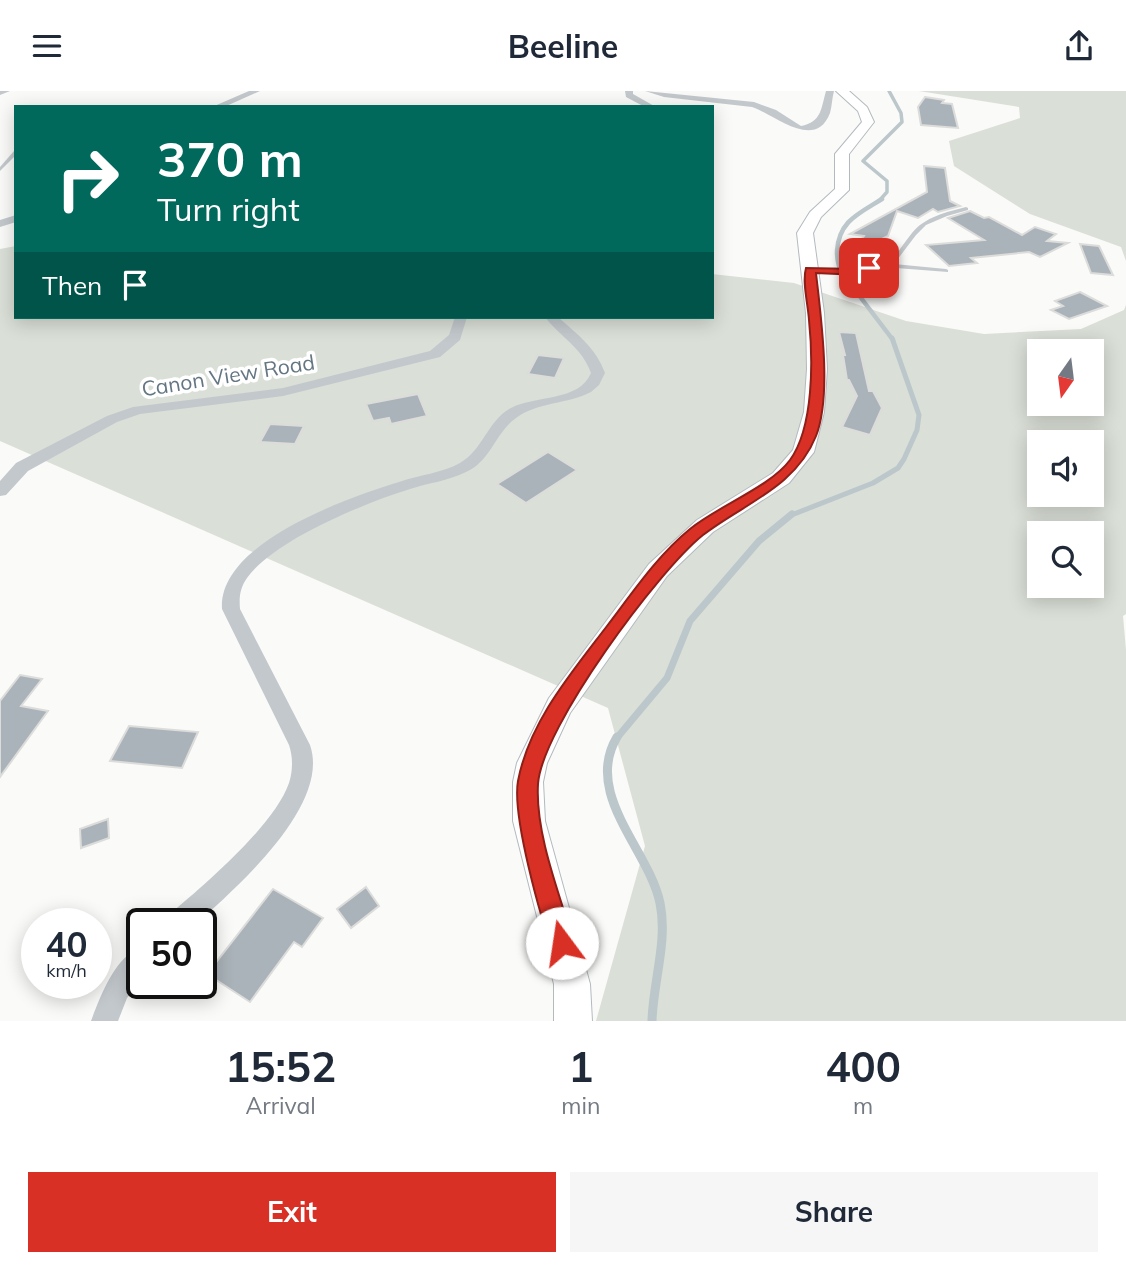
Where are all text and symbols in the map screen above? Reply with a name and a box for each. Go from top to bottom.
text: Beeline [508,26,618,66]
icon: menu [28,27,66,65]
icon: share [1060,27,1098,65]
text: 370 m [157,128,303,189]
icon: right [42,133,133,224]
text: Turn right [157,189,300,229]
pin [839,238,899,298]
icon: arrive [850,249,888,287]
icon: arrive [116,266,154,304]
text: Then [42,269,102,302]
north arrow [1027,339,1104,417]
map controls [1027,339,1104,598]
street label: Canon View Road [140,348,316,402]
button: sound [1027,430,1104,507]
button: search [1027,521,1104,598]
position arrow [525,906,599,980]
speed limit sign: 50 [126,908,217,999]
text: 40 [45,922,88,966]
text: km/h [46,959,87,982]
text: 15:52 [225,1040,336,1093]
text: 1 [568,1040,593,1093]
text: 400 [825,1040,901,1093]
text: Arrival [245,1091,316,1120]
text: min [561,1091,600,1120]
text: m [853,1091,873,1120]
button: Exit [28,1172,556,1252]
button: Share [570,1172,1098,1252]

